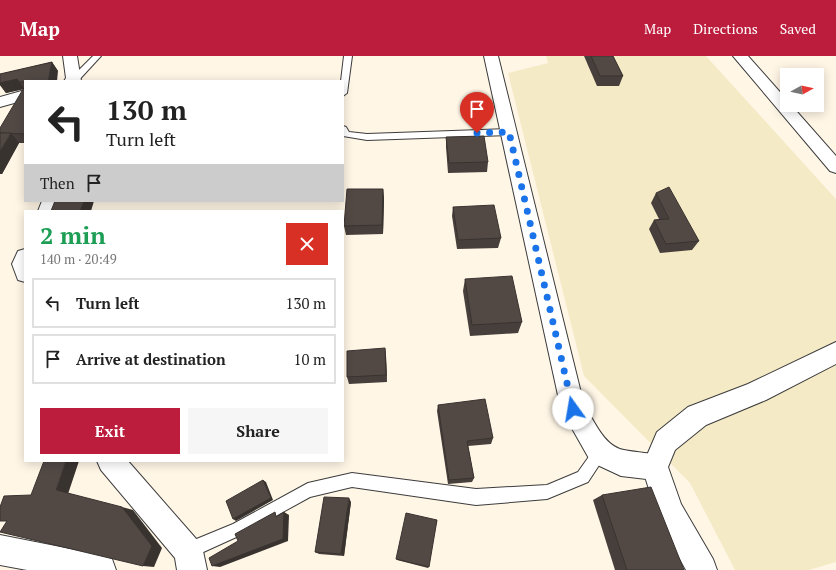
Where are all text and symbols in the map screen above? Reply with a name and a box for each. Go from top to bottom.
text: Map [20,16,60,41]
text: Map [644,19,671,38]
text: Directions [693,19,758,38]
text: Saved [780,19,816,38]
north arrow [780,68,824,112]
map controls [780,68,824,112]
text: 130 m [106,91,187,128]
pin [460,92,494,133]
icon: left [40,96,92,148]
icon: arrive [466,98,488,120]
text: Turn left [106,127,176,151]
icon: arrive [83,172,105,194]
text: Then [40,173,75,193]
text: 2 min [40,219,106,251]
button: close [286,223,328,265]
text: 140 m · 20:49 [40,250,117,268]
icon: left [42,292,64,314]
text: Turn left [76,293,140,313]
text: 130 m [285,293,326,313]
icon: arrive [42,348,64,370]
text: Arrive at destination [76,349,226,369]
text: 10 m [293,349,326,369]
position arrow [552,388,594,430]
button: Exit [40,408,180,454]
button: Share [188,408,328,454]

